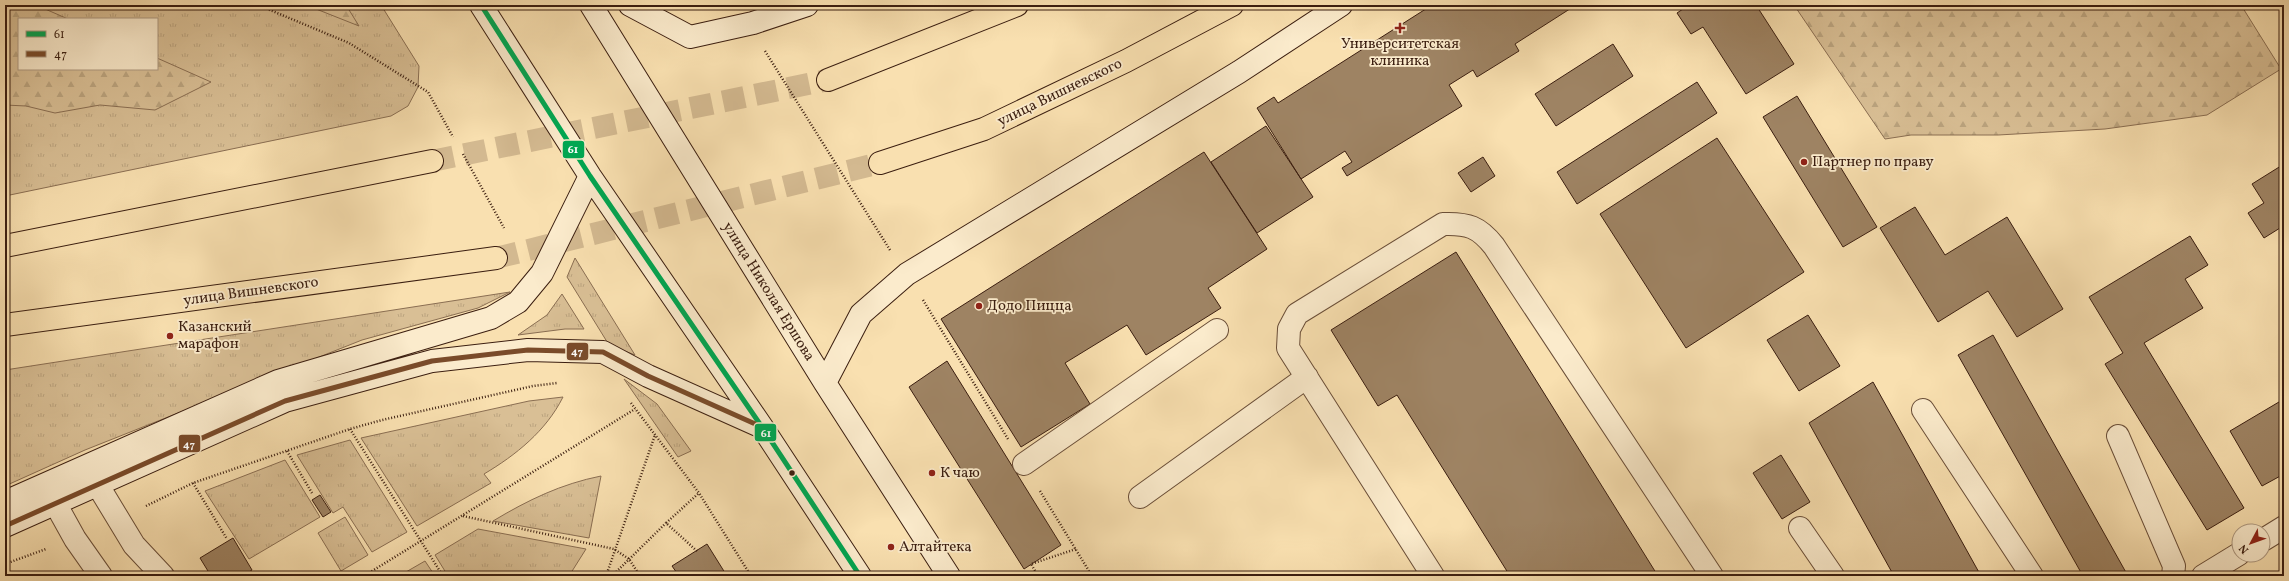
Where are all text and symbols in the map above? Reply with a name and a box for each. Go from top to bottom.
legend [18,18,158,70]
marker: Университетская клиника [1394,22,1406,34]
text: 61 [54,27,65,43]
place label: Университетская клиника [1341,34,1459,72]
text: 47 [54,47,67,63]
street label: улица Вишневского [994,54,1126,132]
line badge: 61 [562,140,585,159]
text: 61 [568,143,578,158]
place label: Партнер по праву [1812,152,1934,173]
marker: Партнер по праву [1799,157,1809,167]
street label: улица Николая Ершова [717,218,819,366]
street label: улица Вишневского [182,272,320,312]
place label: Додо Пицца [987,296,1072,317]
marker: Додо Пицца [974,301,984,311]
place label: Казанский марафон [178,317,252,355]
marker: Казанский марафон [165,331,175,341]
line badge: 47 [566,342,589,361]
text: 47 [571,345,583,360]
line badge: 61 [754,423,777,442]
text: 61 [761,427,771,442]
line badge: 47 [178,434,201,453]
text: 47 [183,438,195,453]
place label: К чаю [940,463,980,484]
unlabelled marker [787,468,797,478]
marker: К чаю [927,468,937,478]
north arrow [2231,523,2271,563]
place label: Алтайтека [899,537,972,558]
text: N [2236,541,2253,557]
marker: Алтайтека [886,542,896,552]

